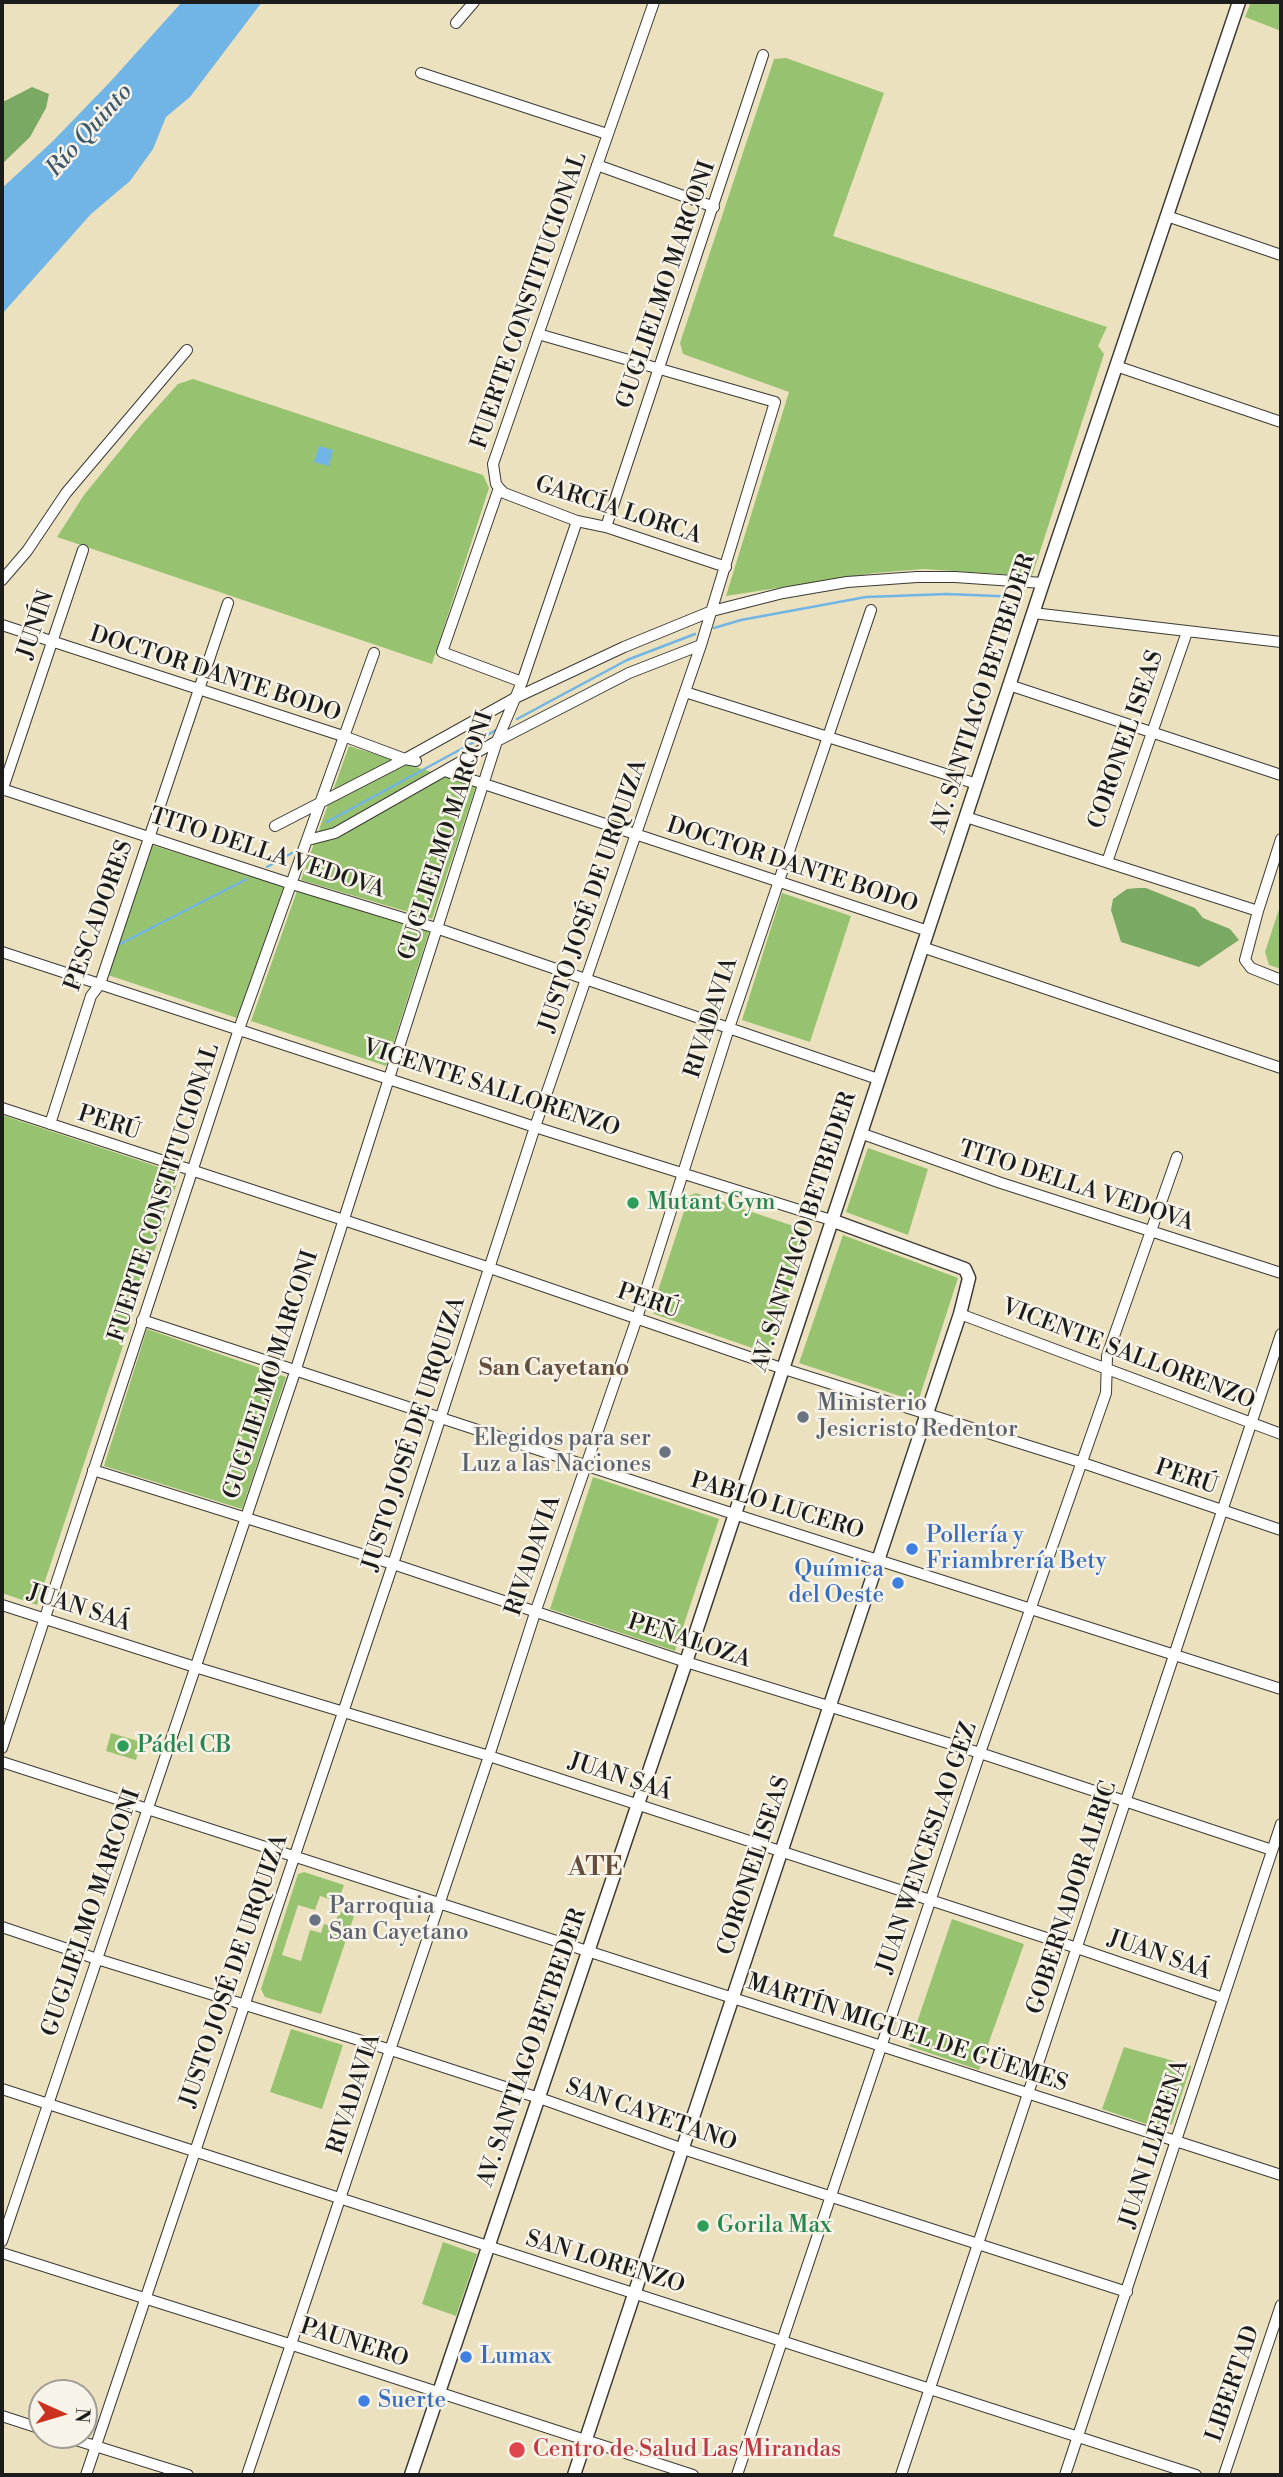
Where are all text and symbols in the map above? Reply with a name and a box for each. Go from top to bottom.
water label: Río Quinto [41,78,139,184]
street label: FUERTE CONSTITUCIONAL [466,149,594,453]
street label: GUGLIELMO MARCONI [612,158,722,412]
street label: GARCÍA LORCA [531,471,705,551]
street label: AV. SANTIAGO BETBEDER [926,551,1042,837]
street label: JUNÍN [12,587,62,663]
street label: DOCTOR DANTE BODO [86,621,344,729]
street label: CORONEL ISEAS [1084,647,1170,833]
street label: GUGLIELMO MARCONI [394,708,500,964]
street label: JUSTO JOSÉ DE URQUIZA [534,756,654,1036]
street label: TITO DELLA VEDOVA [146,803,388,905]
street label: DOCTOR DANTE BODO [663,812,921,920]
street label: PESCADORES [60,837,140,995]
street label: RIVADAVIA [680,954,744,1082]
street label: VICENTE SALLORENZO [359,1034,623,1144]
street label: FUERTE CONSTITUCIONAL [104,1040,226,1346]
street label: AV. SANTIAGO BETBEDER [747,1089,863,1375]
street label: PERÚ [74,1101,144,1147]
street label: TITO DELLA VEDOVA [955,1136,1197,1238]
place label: Mutant Gym [647,1189,775,1217]
marker: Mutant Gym [625,1195,641,1211]
street label: GUGLIELMO MARCONI [219,1247,325,1503]
street label: PERÚ [613,1279,683,1325]
street label: JUSTO JOSÉ DE URQUIZA [358,1294,472,1574]
street label: VICENTE SALLORENZO [998,1294,1258,1416]
district label: San Cayetano [479,1355,629,1383]
place label: Ministerio Jesicristo Redentor [817,1390,1018,1444]
marker: Ministerio Jesicristo Redentor [795,1409,811,1425]
place label: Elegidos para ser Luz a las Naciones [461,1425,651,1479]
marker: Elegidos para ser Luz a las Naciones [657,1444,673,1460]
street label: PERÚ [1151,1455,1221,1501]
street label: PABLO LUCERO [687,1468,867,1546]
street label: RIVADAVIA [501,1492,567,1620]
place label: Pollería y Friambrería Bety [926,1522,1107,1576]
marker: Pollería y Friambrería Bety [904,1541,920,1557]
place label: Química del Oeste [788,1556,884,1610]
marker: Química del Oeste [890,1575,906,1591]
street label: JUAN SAÁ [24,1579,134,1639]
street label: PEÑALOZA [624,1609,754,1675]
street label: JUAN WENCESLAO GEZ [872,1719,984,1977]
place label: Pádel CB [137,1732,231,1760]
marker: Pádel CB [115,1738,131,1754]
street label: JUAN SAÁ [565,1748,675,1808]
street label: CORONEL ISEAS [713,1773,797,1959]
street label: GOBERNADOR ALRIC [1022,1778,1124,2018]
street label: GUGLIELMO MARCONI [37,1786,147,2040]
street label: JUSTO JOSÉ DE URQUIZA [175,1831,295,2111]
district label: ATE [568,1853,622,1885]
place label: Parroquia San Cayetano [329,1893,469,1947]
street label: AV. SANTIAGO BETBEDER [472,1905,594,2191]
marker: Parroquia San Cayetano [307,1912,323,1928]
street label: JUAN SAÁ [1104,1926,1214,1986]
street label: MARTÍN MIGUEL DE GÜEMES [743,1969,1071,2099]
street label: RIVADAVIA [323,2030,387,2158]
street label: JUAN LLERENA [1115,2056,1195,2232]
street label: SAN CAYETANO [562,2074,740,2158]
place label: Gorila Max [717,2212,832,2240]
marker: Gorila Max [695,2218,711,2234]
street label: SAN LORENZO [522,2226,688,2300]
street label: PAUNERO [297,2314,411,2374]
street label: LIBERTAD [1201,2322,1267,2446]
place label: Lumax [480,2343,552,2371]
marker: Lumax [458,2349,474,2365]
north arrow [28,2379,98,2449]
place label: Suerte [378,2387,446,2415]
marker: Suerte [356,2393,372,2409]
text: N [69,2407,94,2424]
place label: Centro de Salud Las Mirandas [533,2436,841,2464]
marker: Centro de Salud Las Mirandas [507,2440,527,2460]

